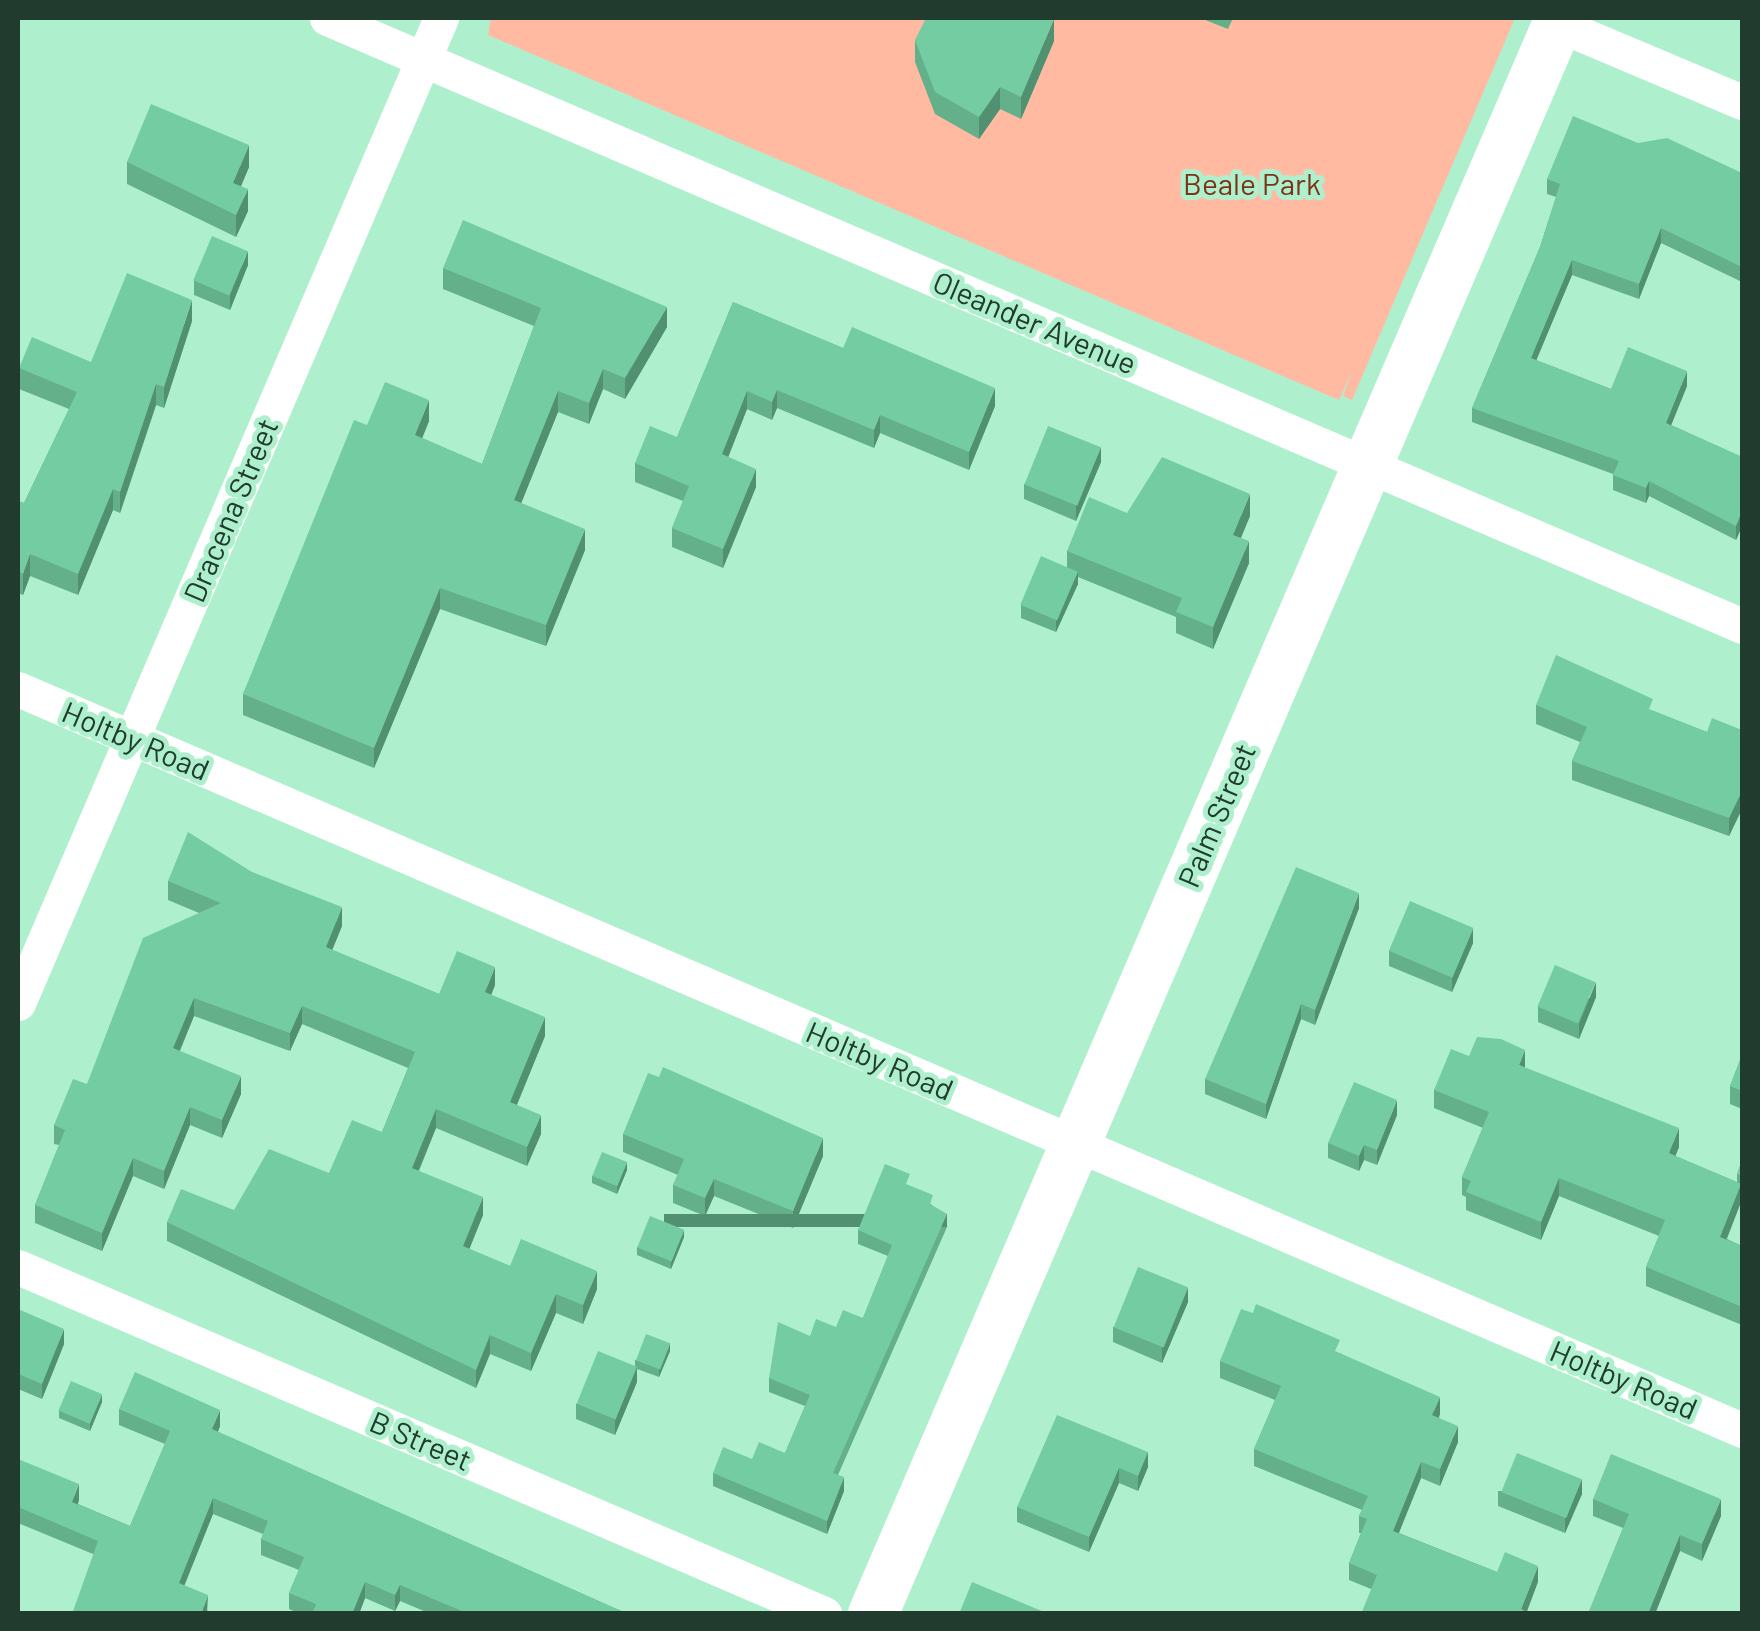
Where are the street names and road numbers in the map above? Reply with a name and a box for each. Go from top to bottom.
street label: Oleander Avenue [928,263,1142,381]
street label: Dracena Street [175,413,285,607]
street label: Holtby Road [57,693,215,787]
street label: Palm Street [1170,738,1262,892]
street label: Holtby Road [801,1013,959,1107]
street label: Holtby Road [1545,1332,1703,1426]
street label: B Street [365,1403,477,1477]

